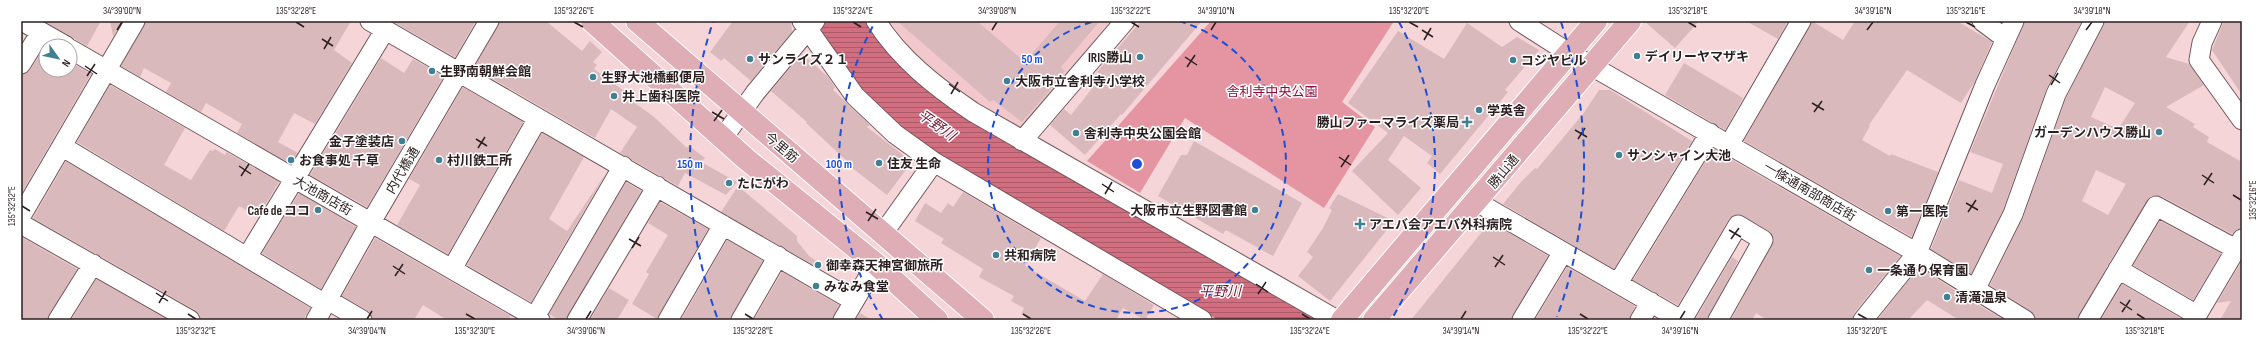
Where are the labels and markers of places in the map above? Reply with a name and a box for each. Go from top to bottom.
place label: デイリーヤマザキ [1645,49,1749,65]
place label: IRIS勝山 [1088,50,1132,66]
marker: デイリーヤマザキ [1632,51,1642,61]
place label: サンライズ２１ [758,52,849,68]
marker: IRIS勝山 [1135,52,1145,62]
place label: コジヤビル [1521,53,1586,69]
marker: サンライズ２１ [745,54,755,64]
marker: コジヤビル [1508,55,1518,65]
place label: 生野南朝鮮会館 [440,64,531,80]
marker: 生野南朝鮮会館 [427,66,437,76]
place label: 生野大池橋郵便局 [601,70,705,86]
marker: 生野大池橋郵便局 [588,72,598,82]
place label: 大阪市立舎利寺小学校 [1015,74,1145,90]
marker: 大阪市立舎利寺小学校 [1002,76,1012,86]
place label: 井上歯科医院 [622,89,700,105]
marker: 井上歯科医院 [609,91,619,101]
place label: 学英舎 [1487,103,1526,119]
marker: 学英舎 [1474,105,1484,115]
place label: 勝山ファーマライズ薬局 [1316,115,1459,131]
marker: 勝山ファーマライズ薬局 [1462,117,1472,127]
place label: ガーデンハウス勝山 [2034,125,2151,141]
place label: 舎利寺中央公園会館 [1084,126,1201,142]
marker: ガーデンハウス勝山 [2154,127,2164,137]
marker: 舎利寺中央公園会館 [1071,128,1081,138]
place label: 金子塗装店 [329,134,394,150]
marker: 金子塗装店 [397,136,407,146]
place label: サンシャイン大池 [1627,148,1731,164]
marker: サンシャイン大池 [1614,150,1624,160]
place label: お食事処 千草 [299,153,379,169]
place label: 村川鉄工所 [447,153,512,169]
marker: お食事処 千草 [286,155,296,165]
marker: 村川鉄工所 [434,155,444,165]
place label: 住友 生命 [887,156,941,172]
centre of rings [1130,157,1144,171]
marker: 住友 生命 [874,158,884,168]
place label: たにがわ [737,176,789,192]
marker: たにがわ [724,178,734,188]
place label: Cafe de ココ [247,203,310,219]
place label: 大阪市立生野図書館 [1130,203,1247,219]
place label: 第一医院 [1896,204,1948,220]
marker: Cafe de ココ [313,205,323,215]
marker: 大阪市立生野図書館 [1250,205,1260,215]
marker: 第一医院 [1883,206,1893,216]
place label: アエバ会アエバ外科病院 [1369,217,1512,233]
marker: アエバ会アエバ外科病院 [1354,218,1366,230]
place label: 共和病院 [1004,248,1056,264]
marker: 共和病院 [991,250,1001,260]
place label: 御幸森天神宮御旅所 [826,258,943,274]
marker: 御幸森天神宮御旅所 [813,260,823,270]
place label: 一条通り保育園 [1877,263,1968,279]
marker: 一条通り保育園 [1864,265,1874,275]
place label: みなみ食堂 [824,279,889,295]
marker: みなみ食堂 [811,281,821,291]
place label: 清滝温泉 [1955,290,2007,306]
marker: 清滝温泉 [1942,292,1952,302]

